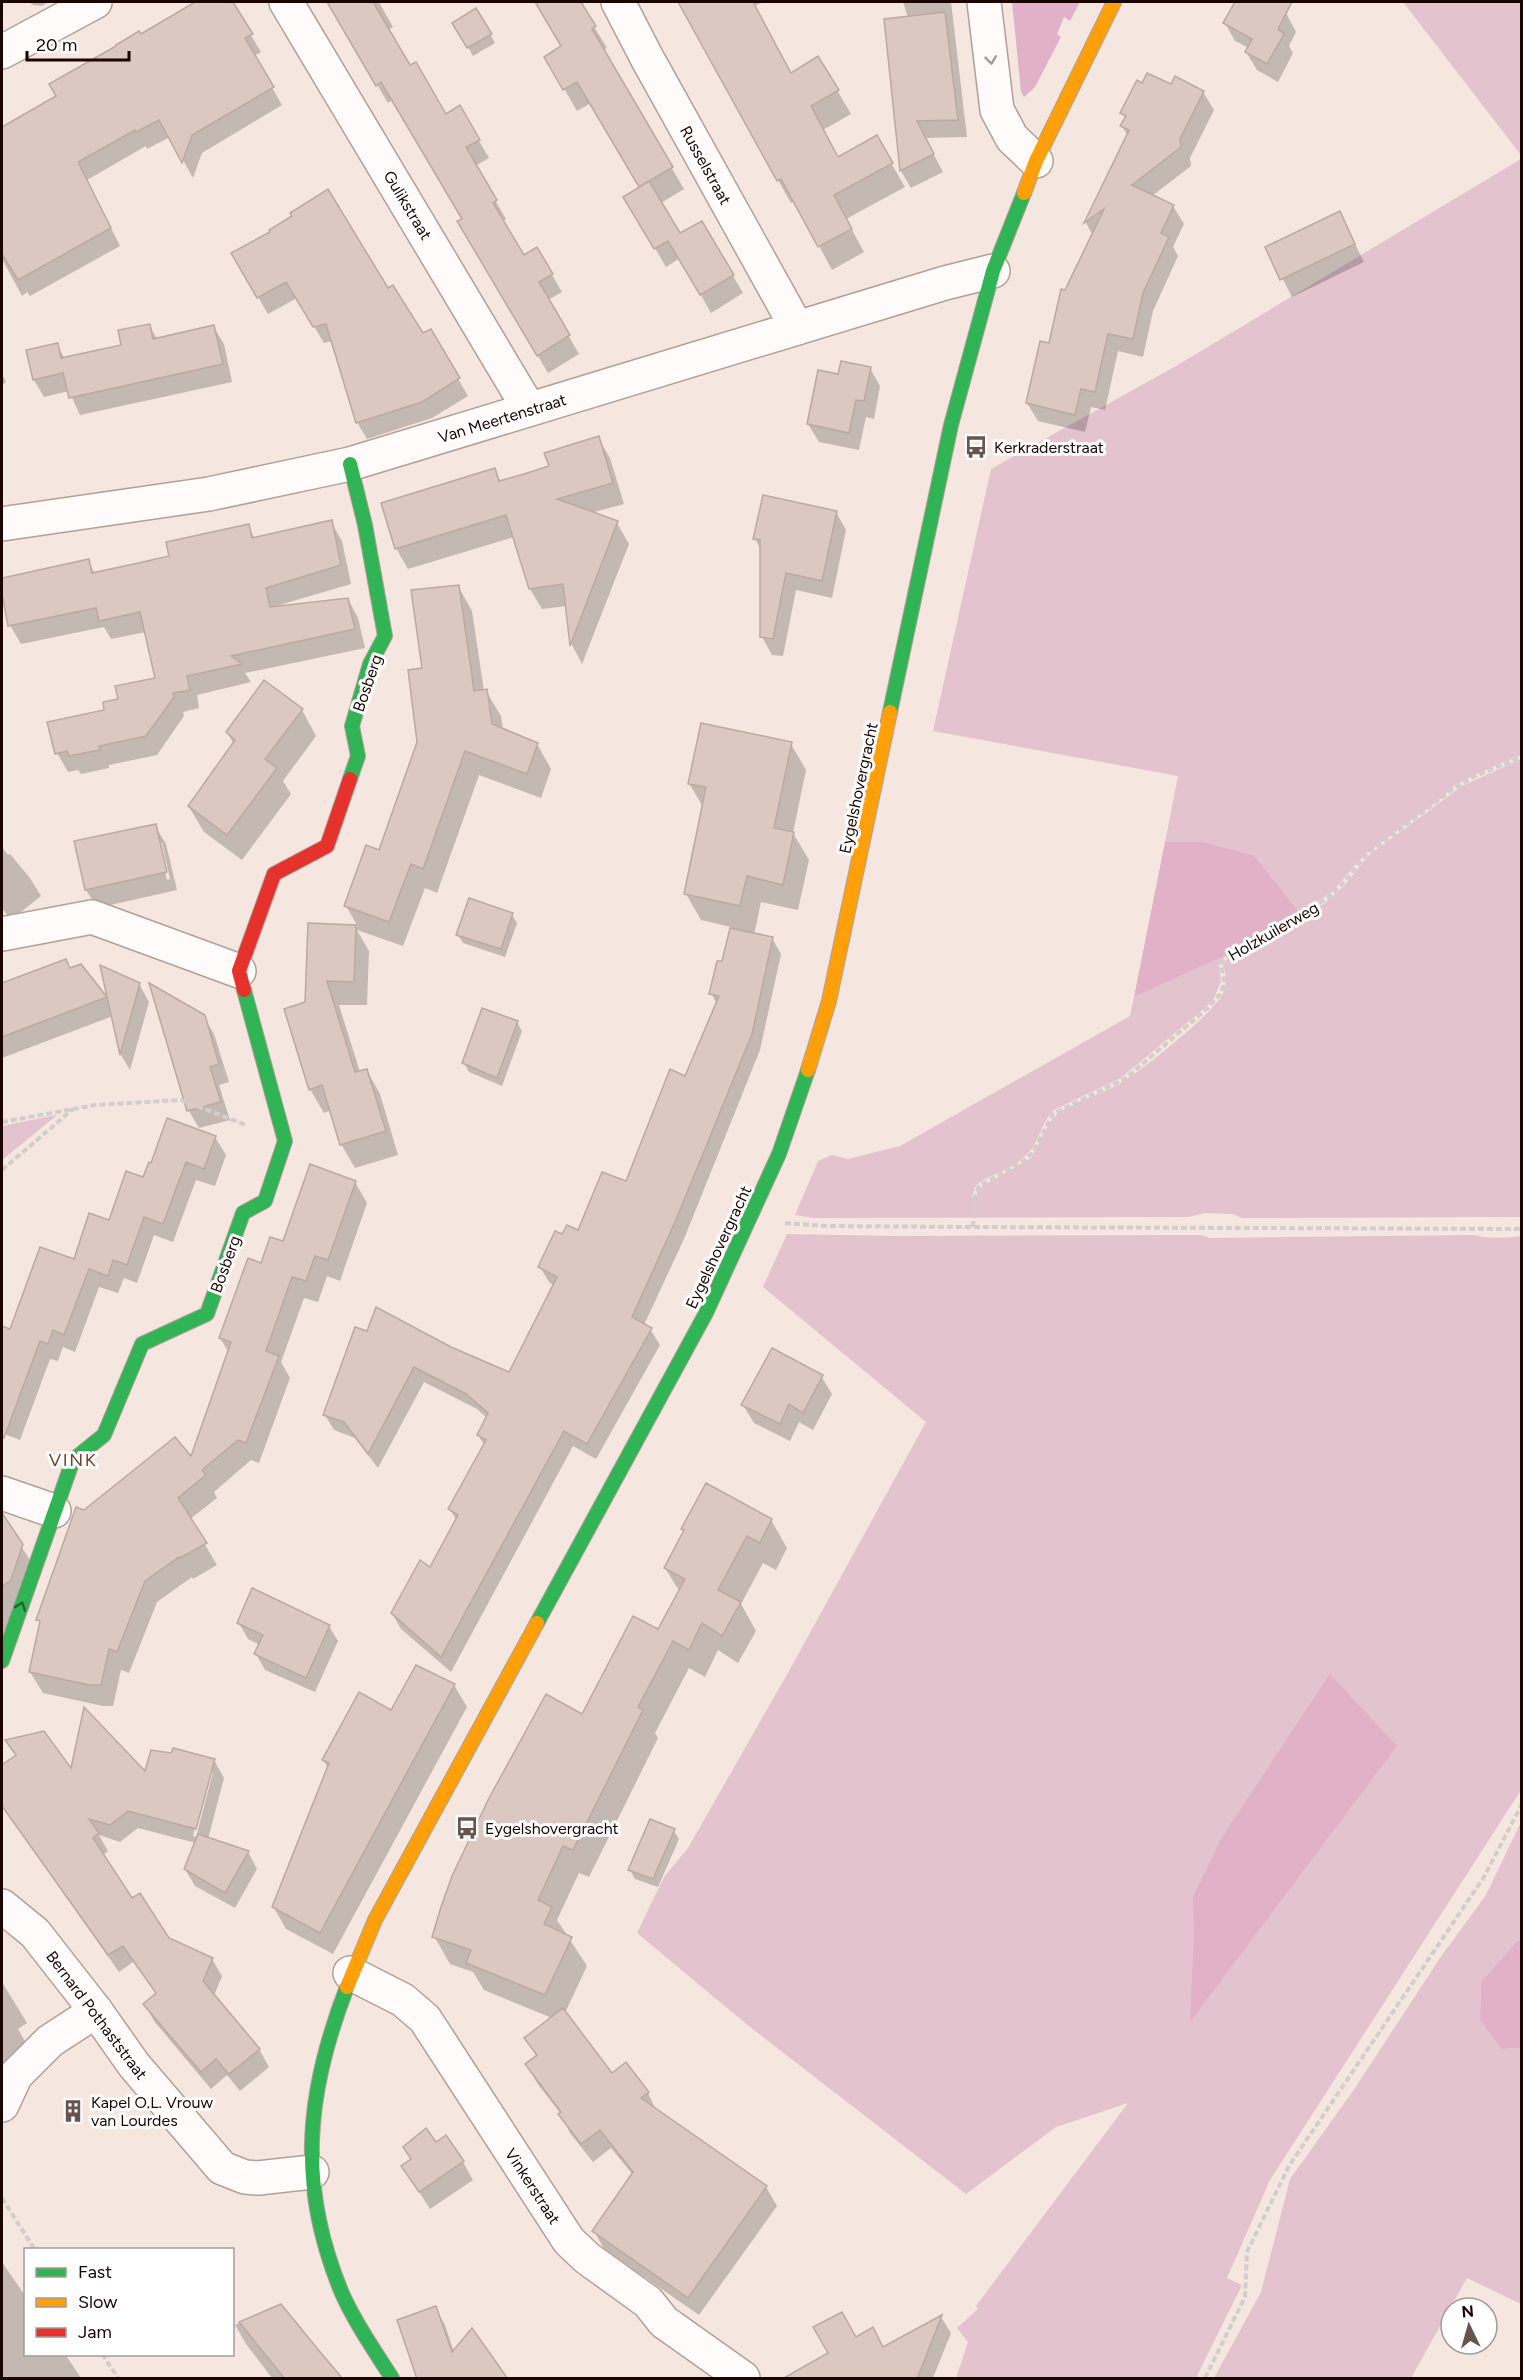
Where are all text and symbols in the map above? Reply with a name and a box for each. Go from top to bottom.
scale bar [27,24,129,62]
text: 20 m [36,34,77,56]
one-way arrow [984,55,997,64]
street label: Russelstraat [676,122,735,208]
street label: Gulikstraat [380,167,436,243]
street label: Van Meertenstraat [436,390,568,447]
bus stop icon: Kerkraderstraat [963,434,989,460]
place label: Kerkraderstraat [994,438,1104,457]
street label: Bosberg [349,652,386,714]
street label: Eygelshovergracht [835,721,882,855]
street label: Holzkuilerweg [1225,898,1322,965]
street label: Eygelshovergracht [682,1183,755,1312]
street label: Bosberg [206,1233,245,1295]
district label: VINK [49,1449,97,1471]
one-way arrow [13,1601,26,1611]
bus stop icon: Eygelshovergracht [454,1815,480,1841]
place label: Eygelshovergracht [485,1819,619,1838]
street label: Bernard Pothaststraat [42,1947,151,2083]
place label: Kapel O.L. Vrouw van Lourdes [91,2093,213,2130]
building icon: Kapel O.L. Vrouw van Lourdes [60,2098,86,2124]
street label: Vinkerstraat [501,2145,564,2228]
legend [24,2248,234,2356]
text: Fast [78,2261,112,2283]
text: Slow [78,2291,117,2313]
north arrow [1439,2296,1499,2356]
text: N [1461,2302,1475,2322]
text: Jam [78,2321,112,2343]

